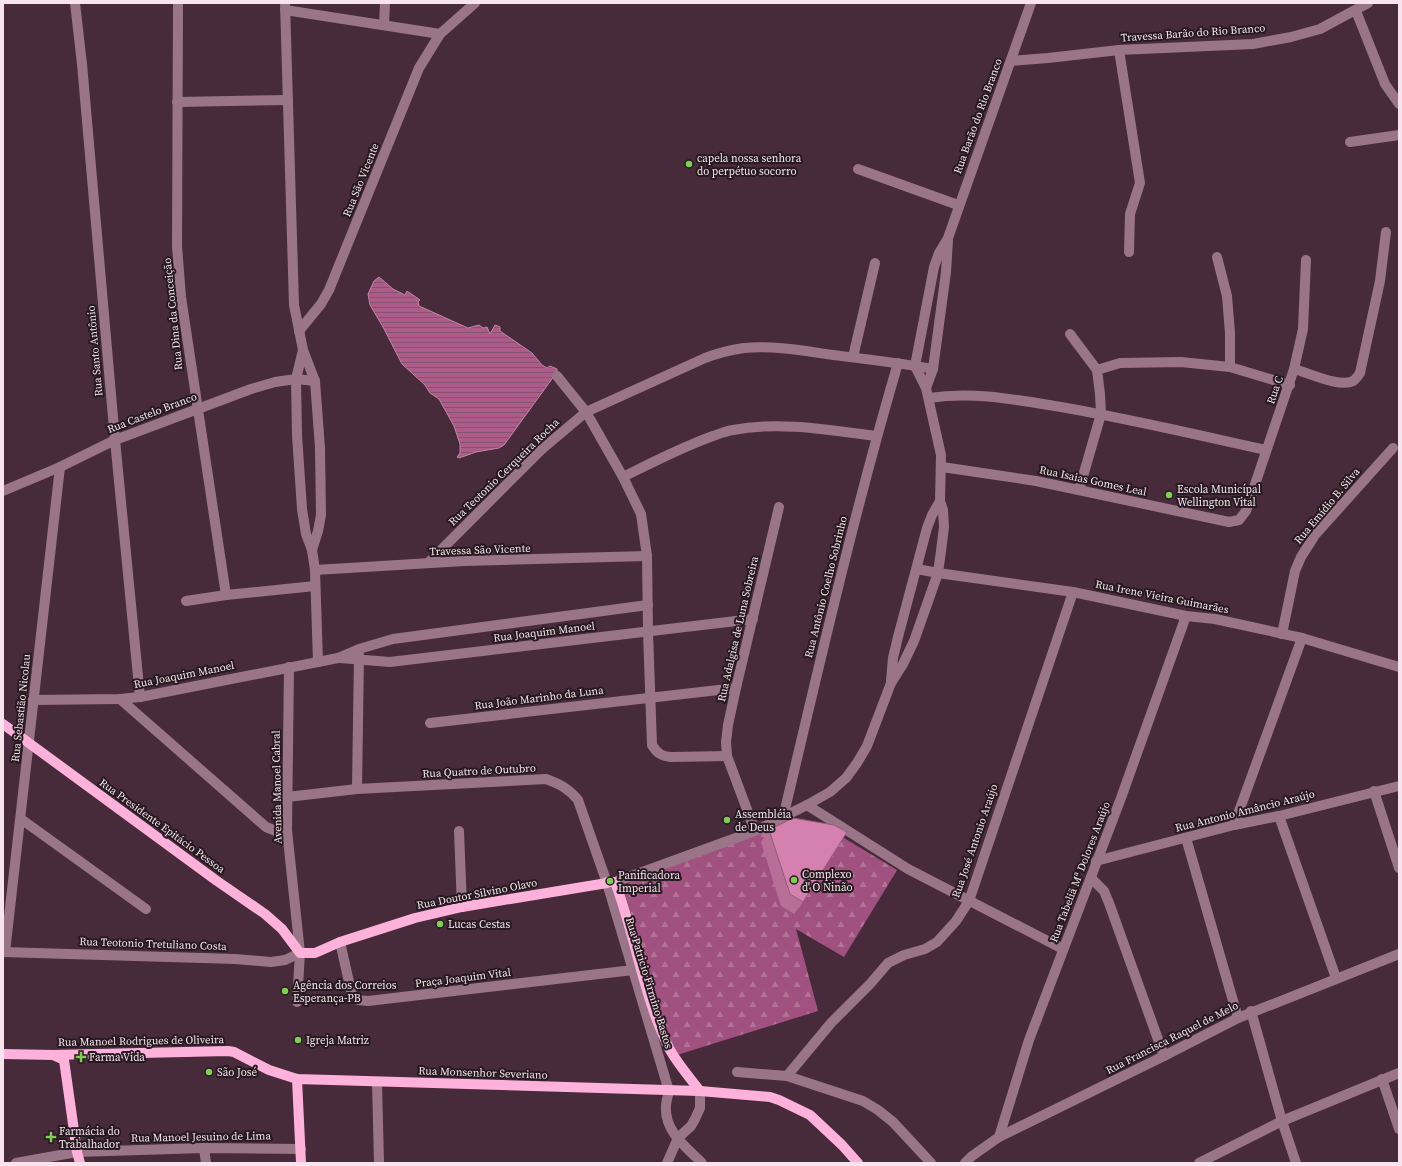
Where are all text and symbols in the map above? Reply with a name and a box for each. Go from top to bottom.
street label: Travessa Barão do Rio Branco [1120,20,1266,46]
street label: Rua Barão do Rio Branco [950,56,1006,176]
street label: Rua São Vicente [339,141,383,219]
place label: capela nossa senhora do perpétuo socorro [697,151,802,179]
marker: capela nossa senhora do perpétuo socorro [684,159,694,169]
street label: Rua Dina da Conceição [160,257,186,371]
street label: Rua Santo Antônio [84,305,106,397]
street label: Rua C [1263,374,1287,406]
street label: Rua Castelo Branco [105,389,199,437]
street label: Rua Teotonio Cerqueira Rocha [445,415,563,529]
street label: Rua Isaias Gomes Leal [1038,462,1148,500]
street label: Rua Emídio B. Silva [1291,464,1364,547]
place label: Escola Municípal Wellington Vital [1177,482,1261,510]
marker: Escola Municípal Wellington Vital [1164,490,1174,500]
street label: Rua Antônio Coelho Sobrinho [801,514,851,660]
street label: Travessa São Vicente [429,541,531,559]
street label: Rua Adalgisa de Luna Sobreira [714,554,762,703]
street label: Rua Irene Vieira Guimarães [1094,577,1230,617]
street label: Rua Joaquim Manoel [492,618,596,646]
street label: Rua Sebastião Nicolau [8,653,34,763]
street label: Rua Joaquim Manoel [132,658,236,692]
street label: Rua João Marinho da Luna [474,683,605,713]
street label: Avenida Manoel Cabral [269,730,285,844]
street label: Rua Quatro de Outubro [422,761,536,781]
street label: Rua Presidente Epitácio Pessoa [96,775,228,877]
street label: Rua José Antonio Araújo [948,782,1002,900]
street label: Rua Antonio Amâncio Araújo [1174,786,1316,836]
street label: Rua Tabeliã Mª Dolores Araújo [1046,800,1114,944]
place label: Assembléia de Deus [735,807,792,835]
marker: Assembléia de Deus [722,815,732,825]
place label: Complexo d' O Ninão [802,867,853,895]
place label: Panificadora Imperial [618,868,680,896]
street label: Rua Doutor Silvino Olavo [415,875,539,913]
marker: Complexo d' O Ninão [789,875,799,885]
marker: Panificadora Imperial [605,876,615,886]
street label: Rua Patricio Firmino Bastos [622,915,676,1051]
place label: Lucas Cestas [448,917,510,932]
marker: Lucas Cestas [435,919,445,929]
street label: Rua Teotonio Tretuliano Costa [79,934,227,954]
street label: Praça Joaquim Vital [414,965,512,991]
place label: Agência dos Correios Esperança-PB [293,978,397,1006]
marker: Agência dos Correios Esperança-PB [280,986,290,996]
street label: Rua Francisca Raquel de Melo [1103,998,1241,1078]
street label: Rua Manoel Rodrigues de Oliveira [58,1032,225,1050]
place label: Igreja Matriz [306,1033,369,1048]
marker: Igreja Matriz [293,1035,303,1045]
place label: Farma Vida [89,1050,145,1065]
marker: Farma Vida [76,1052,86,1062]
street label: Rua Monsenhor Severiano [418,1063,548,1083]
place label: São José [217,1065,258,1080]
marker: São José [204,1067,214,1077]
place label: Farmácia do Trabalhador [59,1124,120,1152]
street label: Rua Manoel Jesuino de Lima [131,1128,271,1146]
marker: Farmácia do Trabalhador [46,1132,56,1142]

